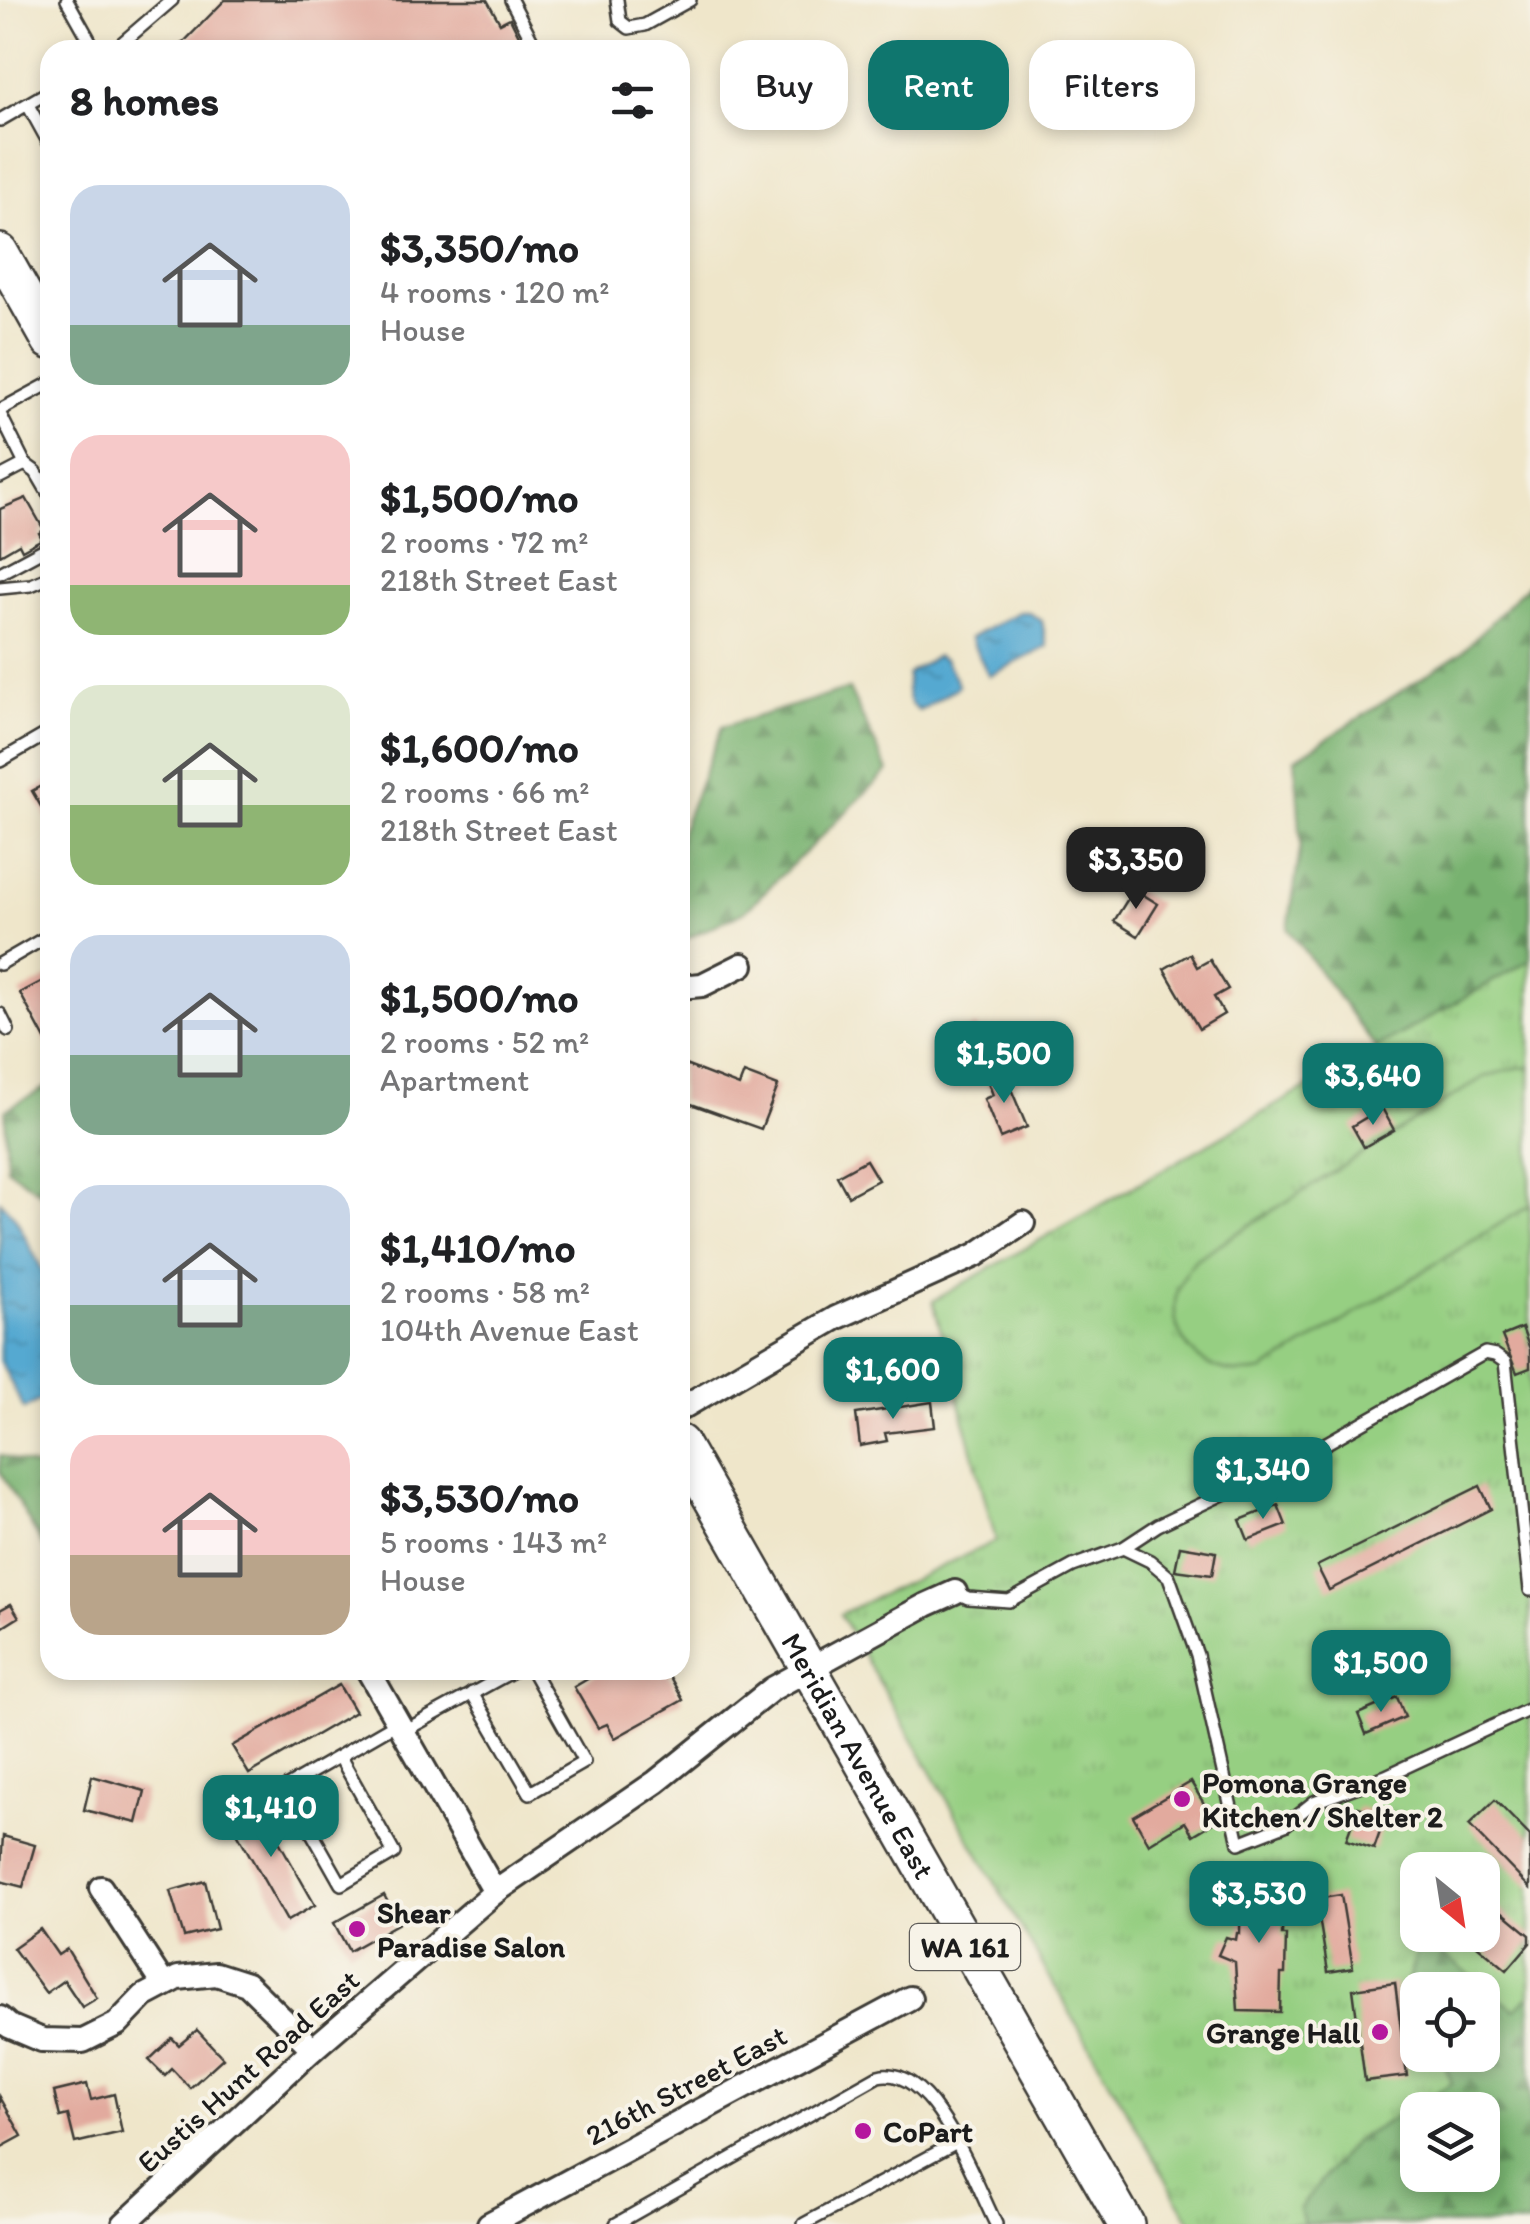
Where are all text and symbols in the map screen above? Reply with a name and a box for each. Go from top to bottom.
chip: Buy [720,40,848,130]
chip: Rent [868,40,1009,130]
chip: Filters [1029,40,1195,130]
icon: filters [605,73,660,128]
text: 8 homes [70,75,219,126]
text: $3,350/mo [380,222,579,273]
icon: home [150,225,270,345]
text: 4 rooms · 120 m² [380,273,610,311]
text: House [380,311,466,349]
text: $1,500/mo [380,472,579,523]
icon: home [150,475,270,595]
text: 2 rooms · 72 m² [380,523,588,561]
text: 218th Street East [380,561,618,599]
text: $1,600/mo [380,722,579,773]
icon: home [150,725,270,845]
text: 2 rooms · 66 m² [380,773,590,811]
text: 218th Street East [380,811,618,849]
pin: $3,350 [1055,827,1217,912]
text: $3,350 [1088,840,1184,878]
text: $1,500/mo [380,972,579,1023]
icon: home [150,975,270,1095]
pin: $1,500 [923,1021,1085,1106]
text: 2 rooms · 52 m² [380,1023,589,1061]
text: $1,500 [957,1034,1051,1072]
pin: $3,640 [1292,1043,1454,1128]
text: $3,640 [1324,1056,1422,1094]
text: Apartment [380,1061,529,1099]
text: $1,410/mo [380,1222,576,1273]
icon: home [150,1225,270,1345]
text: 2 rooms · 58 m² [380,1273,590,1311]
text: 104th Avenue East [380,1311,639,1349]
pin: $1,600 [812,1337,974,1422]
text: $1,600 [845,1350,941,1388]
pin: $1,340 [1182,1437,1344,1522]
text: $1,340 [1215,1450,1311,1488]
text: $3,530/mo [380,1472,579,1523]
icon: home [150,1475,270,1595]
text: 5 rooms · 143 m² [380,1523,607,1561]
text: House [380,1561,466,1599]
street label: Meridian Avenue East [774,1626,943,1885]
pin: $1,500 [1300,1630,1462,1715]
text: $1,500 [1334,1643,1428,1681]
place label: Pomona Grange Kitchen / Shelter 2 [1202,1764,1443,1835]
pin: $1,410 [190,1775,352,1860]
text: $1,410 [225,1788,317,1826]
marker: Pomona Grange Kitchen / Shelter 2 [1171,1788,1193,1810]
north arrow [1400,1852,1500,1952]
map controls [1400,1852,1500,2192]
pin: $3,530 [1178,1861,1340,1946]
text: $3,530 [1211,1874,1307,1912]
place label: Shear Paradise Salon [377,1894,566,1965]
marker: Shear Paradise Salon [346,1918,368,1940]
road number: WA 161 [910,1924,1020,1970]
street label: Eustis Hunt Road East [129,1961,367,2181]
button: locate [1400,1972,1500,2072]
place label: Grange Hall [1206,2014,1361,2051]
street label: 216th Street East [579,2016,793,2154]
marker: Grange Hall [1369,2021,1391,2043]
button: layers [1400,2092,1500,2192]
place label: CoPart [883,2113,973,2150]
marker: CoPart [852,2120,874,2142]

